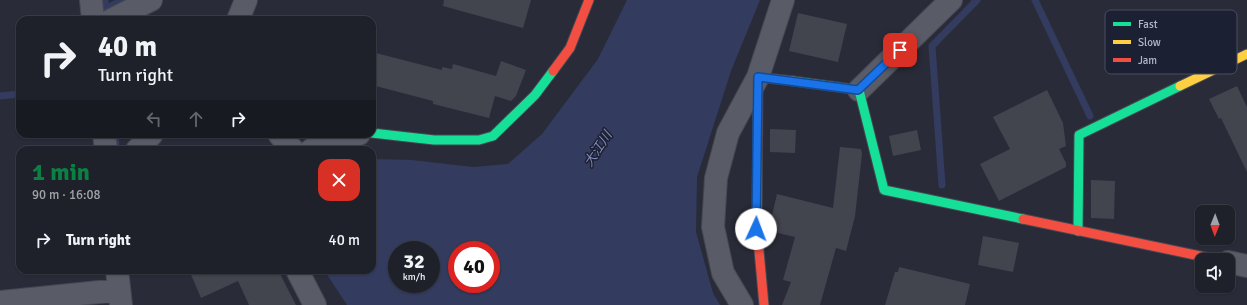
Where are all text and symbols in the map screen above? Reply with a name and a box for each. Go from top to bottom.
legend [1105,10,1237,74]
text: Fast [1138,18,1158,31]
text: 40 m [98,30,157,64]
icon: right [32,32,84,84]
pin [883,33,917,67]
text: Slow [1138,36,1161,49]
icon: arrive [889,39,911,61]
text: Jam [1138,54,1157,67]
text: Turn right [98,64,173,86]
icon: left [143,108,165,130]
icon: ahead [185,108,207,130]
icon: right [227,108,249,130]
water label: 大江川 [581,127,616,170]
text: 1 min [32,157,90,187]
button: close [318,159,360,201]
text: 90 m · 16:08 [32,187,101,203]
north arrow [1195,205,1235,245]
map controls [1195,205,1235,293]
position arrow [735,208,777,250]
icon: right [32,229,54,251]
text: Turn right [66,231,131,249]
text: 40 m [329,231,360,249]
speed limit sign: 40 [448,241,500,293]
text: 32 [403,249,425,274]
button: sound [1195,253,1235,293]
text: km/h [403,271,425,283]

